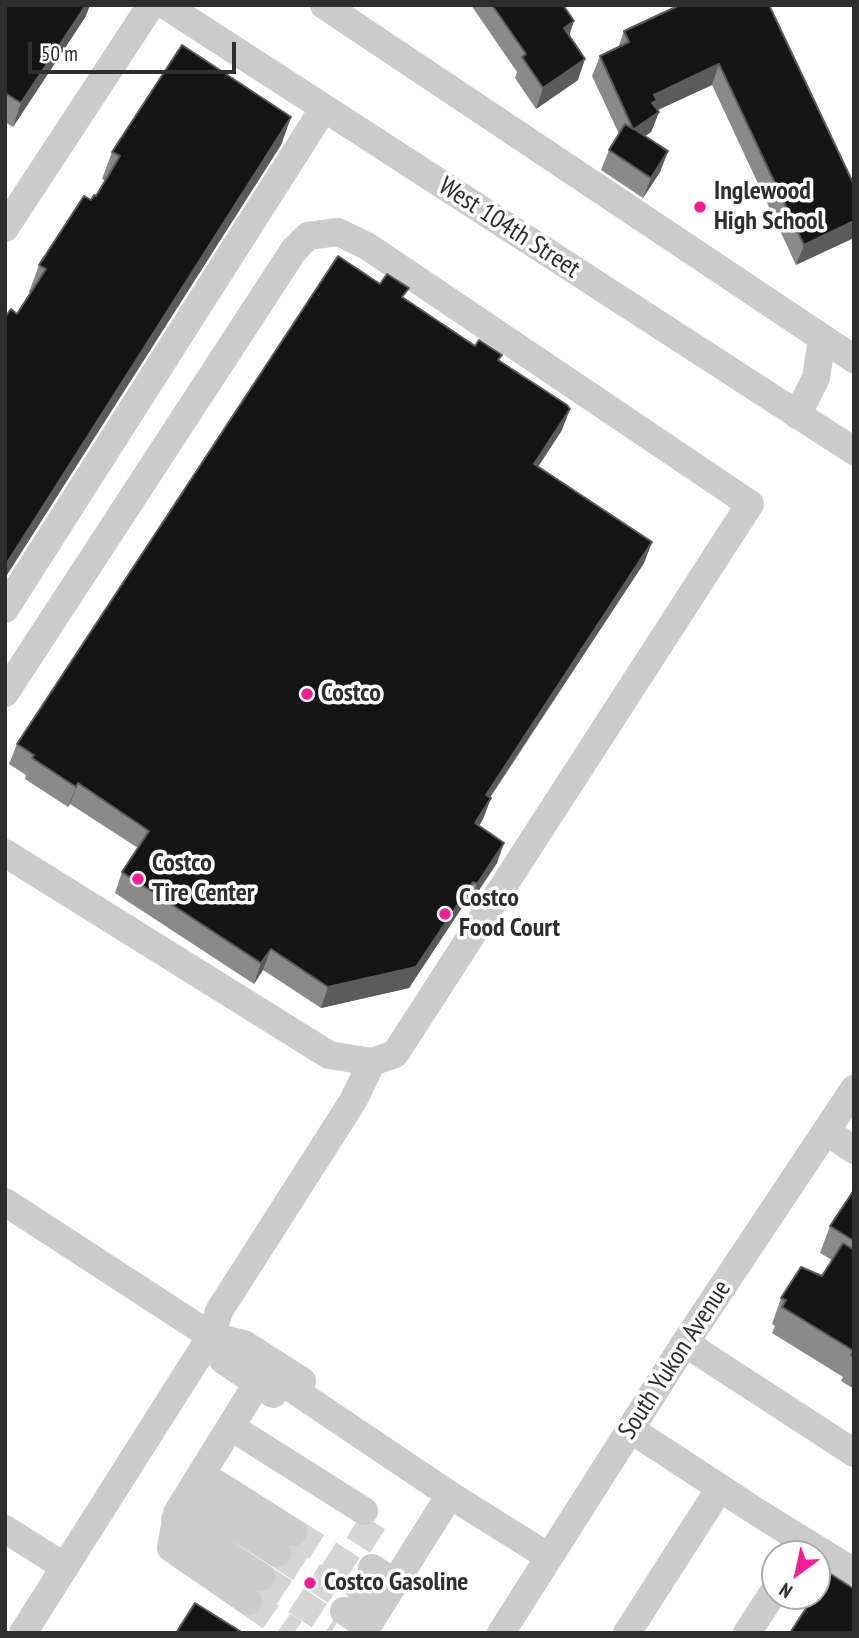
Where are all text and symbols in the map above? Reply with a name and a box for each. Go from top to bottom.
scale bar [32,28,240,72]
text: 50 m [41,40,78,67]
street label: West 104th Street [433,171,585,285]
place label: Inglewood High School [714,176,824,238]
marker: Inglewood High School [692,199,708,215]
place label: Costco [321,678,381,710]
marker: Costco [299,686,315,702]
place label: Costco Tire Center [152,848,254,910]
marker: Costco Tire Center [130,871,146,887]
place label: Costco Food Court [459,883,560,944]
marker: Costco Food Court [437,906,453,922]
street label: South Yukon Avenue [612,1275,738,1445]
north arrow [761,1540,831,1610]
place label: Costco Gasoline [324,1567,468,1599]
marker: Costco Gasoline [302,1575,318,1591]
text: N [775,1578,796,1604]

